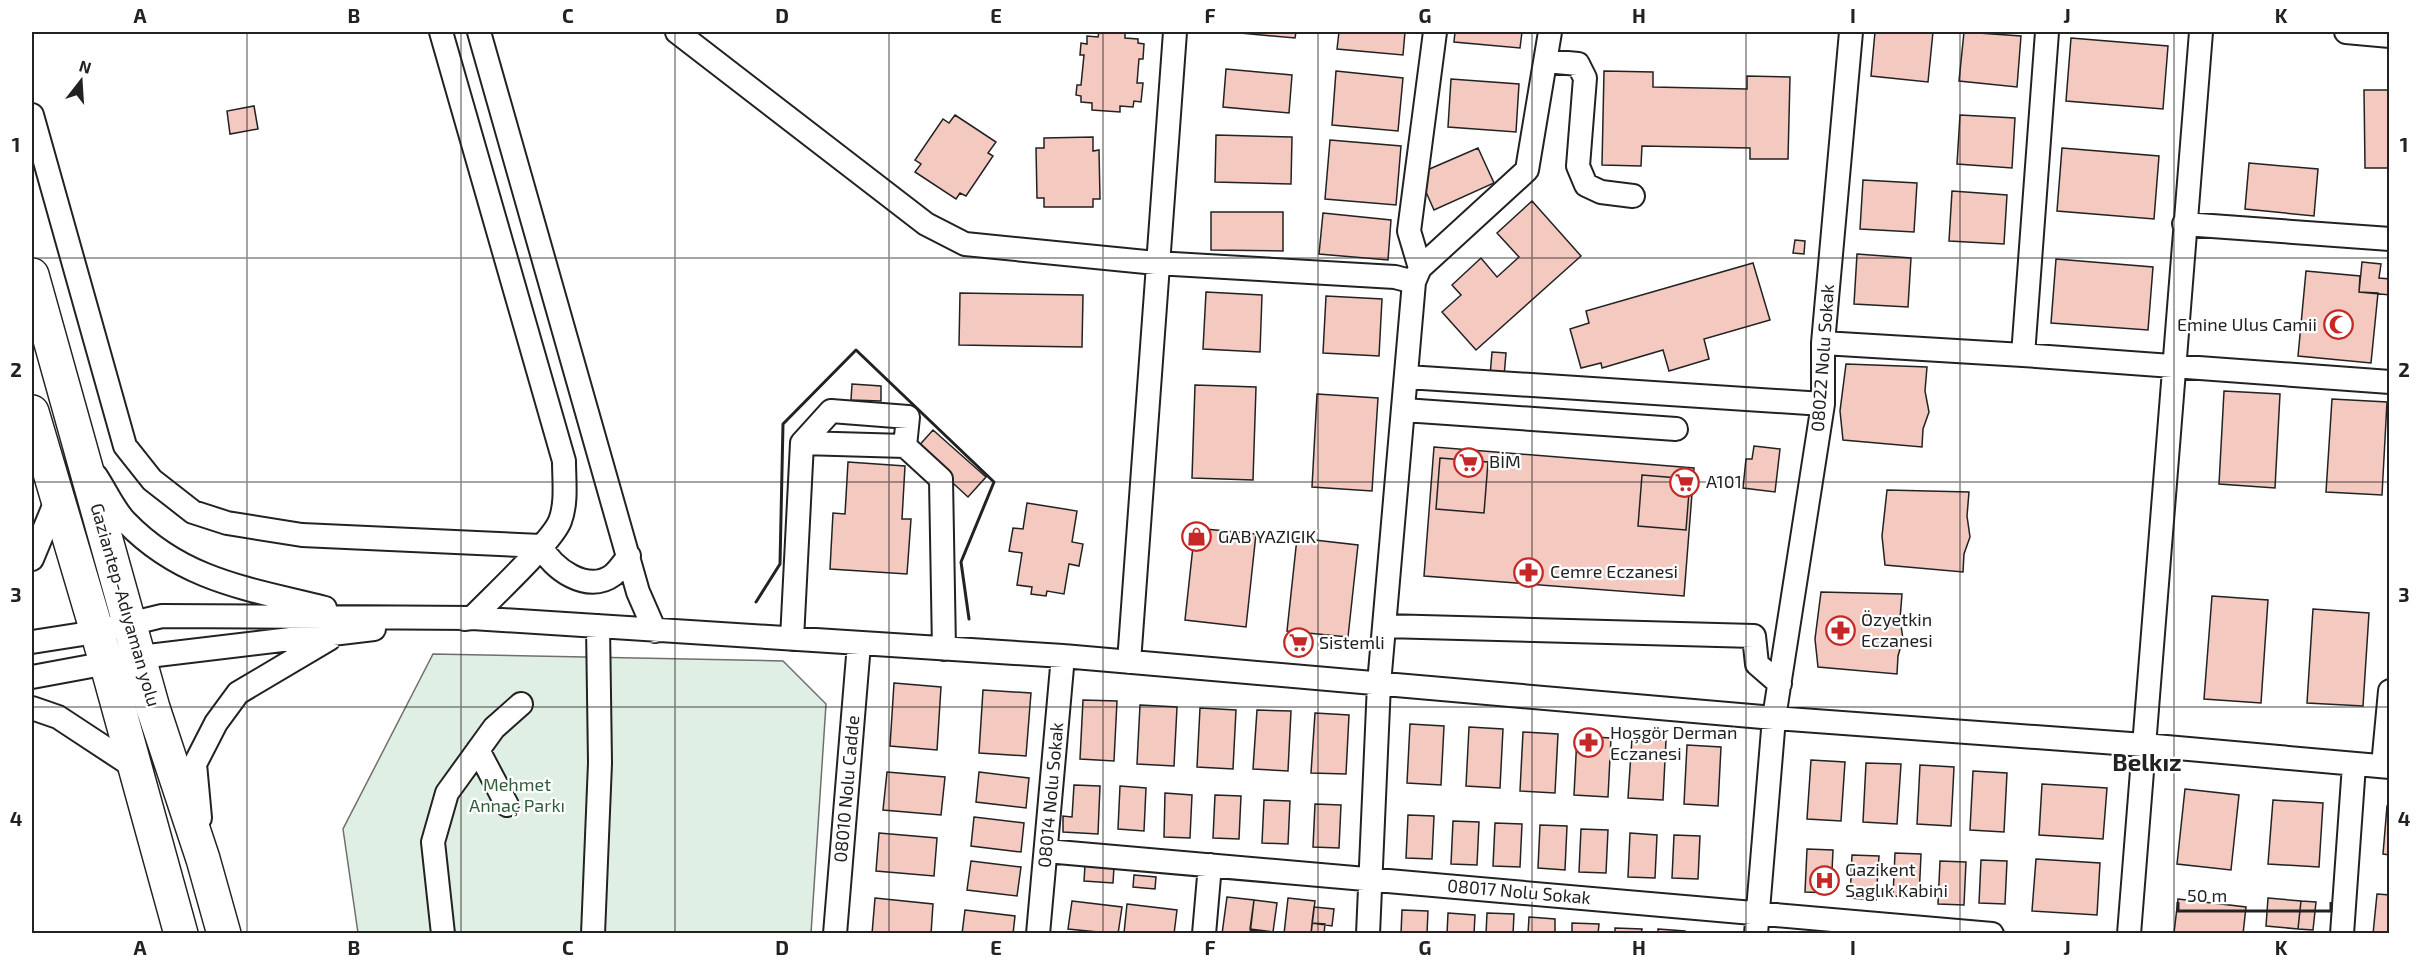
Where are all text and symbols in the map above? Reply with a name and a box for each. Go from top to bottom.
text: A [133,3,147,27]
text: B [348,3,360,27]
text: C [562,3,574,27]
text: D [775,3,789,27]
text: E [990,3,1002,27]
text: F [1204,3,1216,27]
text: G [1419,3,1431,27]
text: H [1632,3,1646,27]
text: I [1850,3,1856,27]
text: J [2063,3,2071,27]
text: K [2275,3,2288,27]
north arrow [51,51,111,111]
text: N [77,55,94,77]
text: 1 [12,132,20,156]
text: 1 [2400,132,2408,156]
street label: 08022 Nolu Sokak [1806,283,1838,432]
mosque icon: Emine Ulus Camii [2322,309,2354,341]
place label: Emine Ulus Camii [2177,313,2317,335]
text: 2 [10,357,22,381]
text: 2 [2398,357,2410,381]
supermarket icon: BİM [1452,446,1484,478]
place label: BİM [1489,450,1521,472]
supermarket icon: A101 [1669,466,1701,498]
place label: A101 [1706,470,1742,492]
street label: Gaziantep-Adıyaman yolu [86,501,166,709]
shop icon: GAB YAZICIK [1181,521,1213,553]
place label: GAB YAZICIK [1218,525,1317,547]
pharmacy icon: Cemre Eczanesi [1513,556,1545,588]
place label: Cemre Eczanesi [1550,560,1678,582]
text: 3 [10,582,22,606]
text: 3 [2398,582,2410,606]
place label: Özyetkin Eczanesi [1861,608,1933,651]
pharmacy icon: Özyetkin Eczanesi [1824,614,1856,646]
supermarket icon: Sistemli [1282,627,1314,659]
place label: Sistemli [1319,631,1385,653]
street label: 08010 Nolu Cadde [829,714,863,863]
street label: 08014 Nolu Sokak [1033,721,1067,869]
place label: Hoşgör Derman Eczanesi [1610,721,1737,764]
pharmacy icon: Hoşgör Derman Eczanesi [1573,727,1605,759]
district label: Belkız [2112,747,2182,776]
park label: Mehmet Annaç Parkı [469,773,565,817]
text: 4 [10,806,23,830]
text: 4 [2398,806,2411,830]
place label: Gazikent Saglık Kabini [1845,858,1948,901]
hospital icon: Gazikent Saglık Kabini [1808,864,1840,896]
street label: 08017 Nolu Sokak [1446,874,1592,908]
scale bar [2178,875,2331,913]
text: 50 m [2187,884,2227,906]
text: A [133,935,147,959]
text: B [348,935,360,959]
text: C [562,935,574,959]
text: D [775,935,789,959]
text: E [990,935,1002,959]
text: F [1204,935,1216,959]
text: G [1419,935,1431,959]
text: H [1632,935,1646,959]
text: I [1850,935,1856,959]
text: J [2063,935,2071,959]
text: K [2275,935,2288,959]

